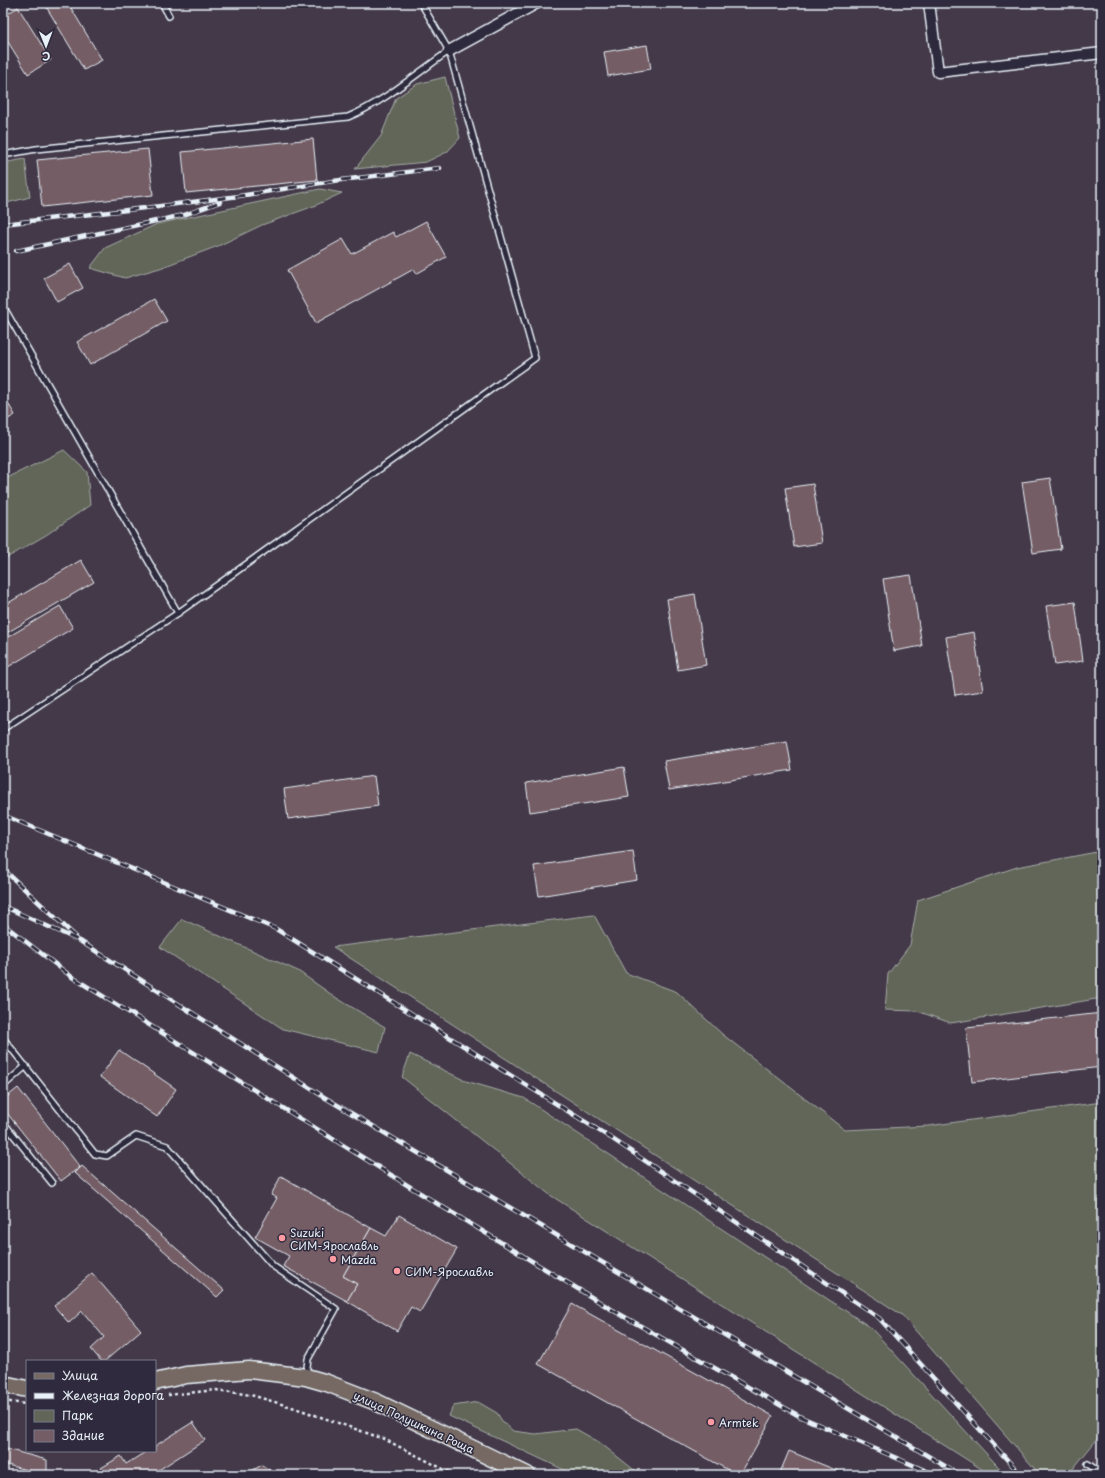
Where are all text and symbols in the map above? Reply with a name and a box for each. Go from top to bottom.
north arrow [26,26,66,66]
text: С [42,48,50,65]
place label: Suzuki СИМ-Ярославль [290,1224,379,1254]
marker: Suzuki СИМ-Ярославль [277,1233,287,1243]
place label: Mazda [341,1251,376,1268]
marker: Mazda [328,1254,338,1264]
place label: СИМ-Ярославль [405,1263,494,1280]
marker: СИМ-Ярославль [392,1266,402,1276]
legend [26,1360,156,1452]
text: Улица [62,1366,98,1384]
text: Железная дорога [62,1386,165,1404]
street label: улица Полушкина Роща [351,1387,477,1458]
text: Парк [62,1406,94,1424]
place label: Armtek [719,1414,759,1431]
marker: Armtek [706,1417,716,1427]
text: Здание [62,1426,104,1444]

